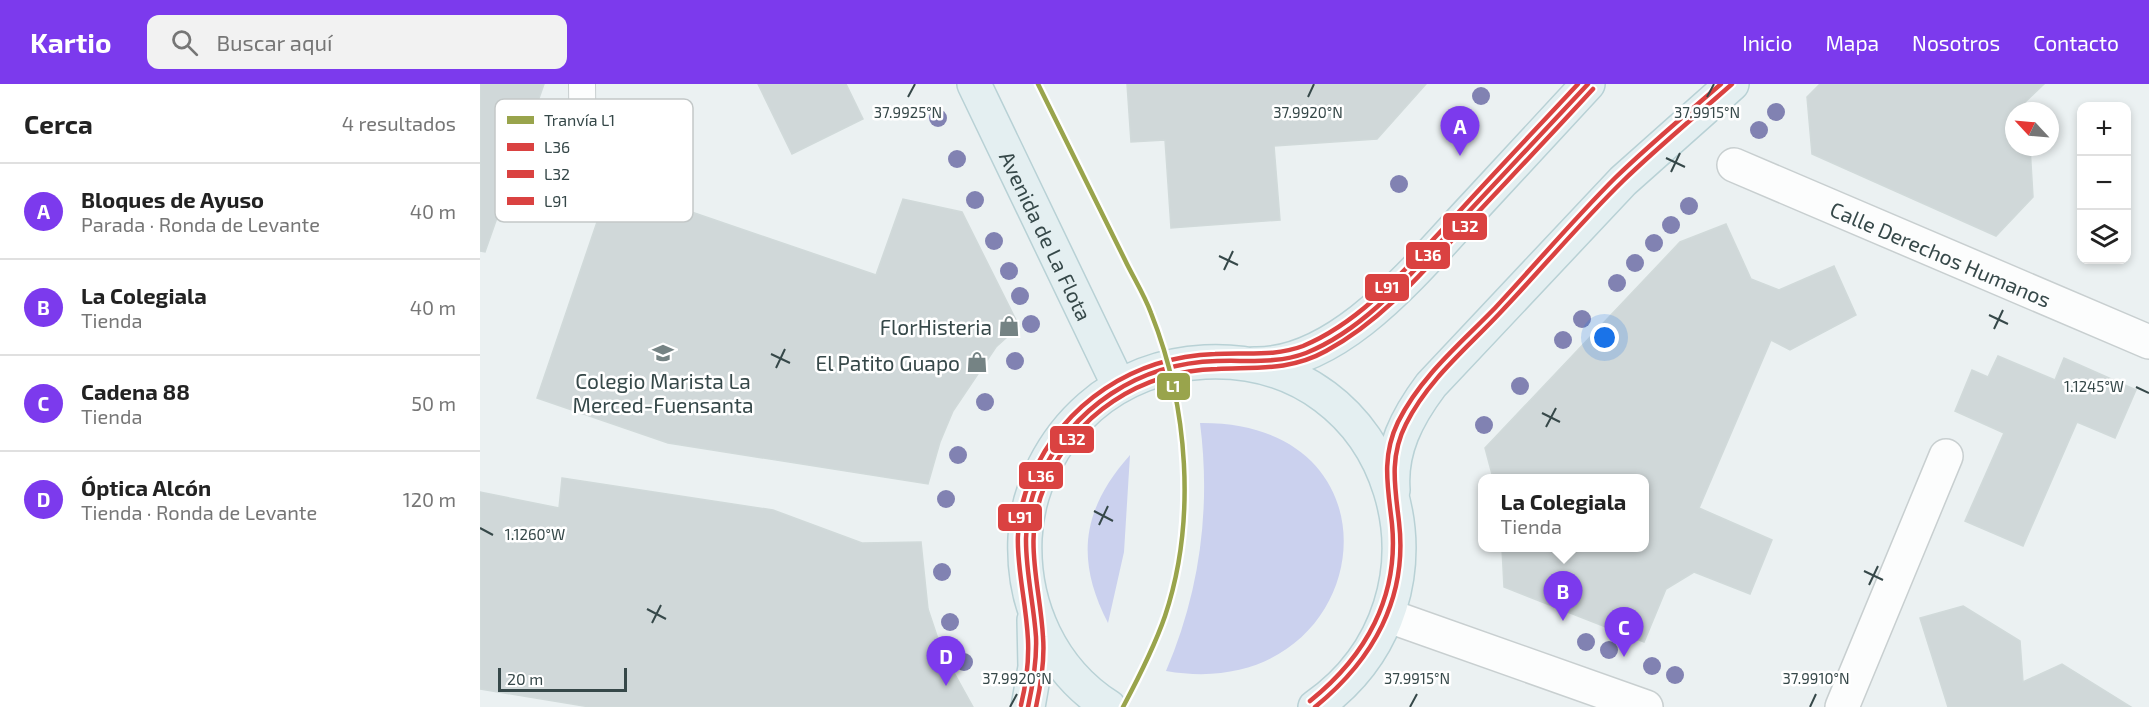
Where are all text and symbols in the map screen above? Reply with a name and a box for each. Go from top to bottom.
search box [147,15,567,69]
text: Kartio [30,25,111,59]
icon: search [168,26,201,59]
text: Buscar aquí [216,29,333,55]
text: Inicio [1742,30,1792,55]
text: Mapa [1825,30,1879,55]
text: Nosotros [1912,30,2000,55]
text: Contacto [2033,30,2119,55]
legend [495,99,693,222]
north arrow [2005,102,2059,156]
map controls [2077,102,2131,264]
button: + [2077,102,2131,156]
text: 37.9925°N [874,103,942,121]
text: 37.9920°N [1273,103,1343,121]
text: 37.9915°N [1674,103,1740,121]
pin: A [1440,106,1480,156]
text: Cerca [24,108,93,139]
text: Tranvía L1 [544,110,615,129]
text: 4 resultados [342,111,456,135]
text: L36 [544,137,570,156]
street label: Avenida de La Flota [995,147,1098,324]
button: − [2077,156,2131,210]
text: L32 [544,164,570,183]
text: Bloques de Ayuso [81,186,264,212]
text: L91 [544,191,568,210]
street label: Calle Derechos Humanos [1827,195,2055,311]
text: A [37,199,50,223]
text: 40 m [410,199,456,223]
button: layers [2077,210,2131,264]
text: Parada · Ronda de Levante [81,212,320,236]
line badge: L32 [1442,212,1488,241]
text: L32 [1452,216,1478,235]
line badge: L36 [1405,241,1451,270]
text: L36 [1414,245,1442,264]
line badge: L91 [1364,273,1410,302]
text: L91 [1375,277,1399,296]
text: La Colegiala [81,282,207,308]
text: B [37,295,50,319]
text: 40 m [410,295,456,319]
text: Tienda [81,308,142,332]
place label: FlorHisteria [880,314,992,339]
shop icon: FlorHisteria [997,314,1021,338]
your location [1590,323,1619,352]
school or university icon: Colegio Marista La Merced-Fuensanta [651,341,675,365]
place label: El Patito Guapo [815,350,960,375]
shop icon: El Patito Guapo [965,350,989,374]
place label: Colegio Marista La Merced-Fuensanta [572,368,754,417]
line badge: L1 [1156,372,1191,401]
text: L1 [1166,376,1180,395]
text: 1.1245°W [2064,377,2124,395]
text: Cadena 88 [81,378,190,404]
text: C [38,391,49,415]
text: 50 m [411,391,456,415]
text: Tienda [81,404,142,428]
line badge: L32 [1049,425,1095,454]
text: L32 [1059,429,1085,448]
line badge: L36 [1018,461,1064,490]
text: L36 [1027,466,1055,485]
text: Óptica Alcón [81,474,211,500]
popup [1478,474,1649,552]
text: D [37,487,50,511]
text: 120 m [403,487,456,511]
text: La Colegiala [1501,488,1626,514]
text: Tienda · Ronda de Levante [81,500,317,524]
line badge: L91 [997,503,1043,532]
text: L91 [1008,507,1032,526]
text: Tienda [1501,514,1562,538]
text: 1.1260°W [505,525,565,543]
pin: B [1544,572,1582,621]
pin: C [1604,608,1644,657]
pin: D [926,636,966,686]
scale bar [498,665,627,692]
text: 20 m [507,669,543,688]
text: 37.9920°N [982,669,1052,687]
text: 37.9915°N [1384,669,1450,687]
text: 37.9910°N [1783,669,1849,687]

